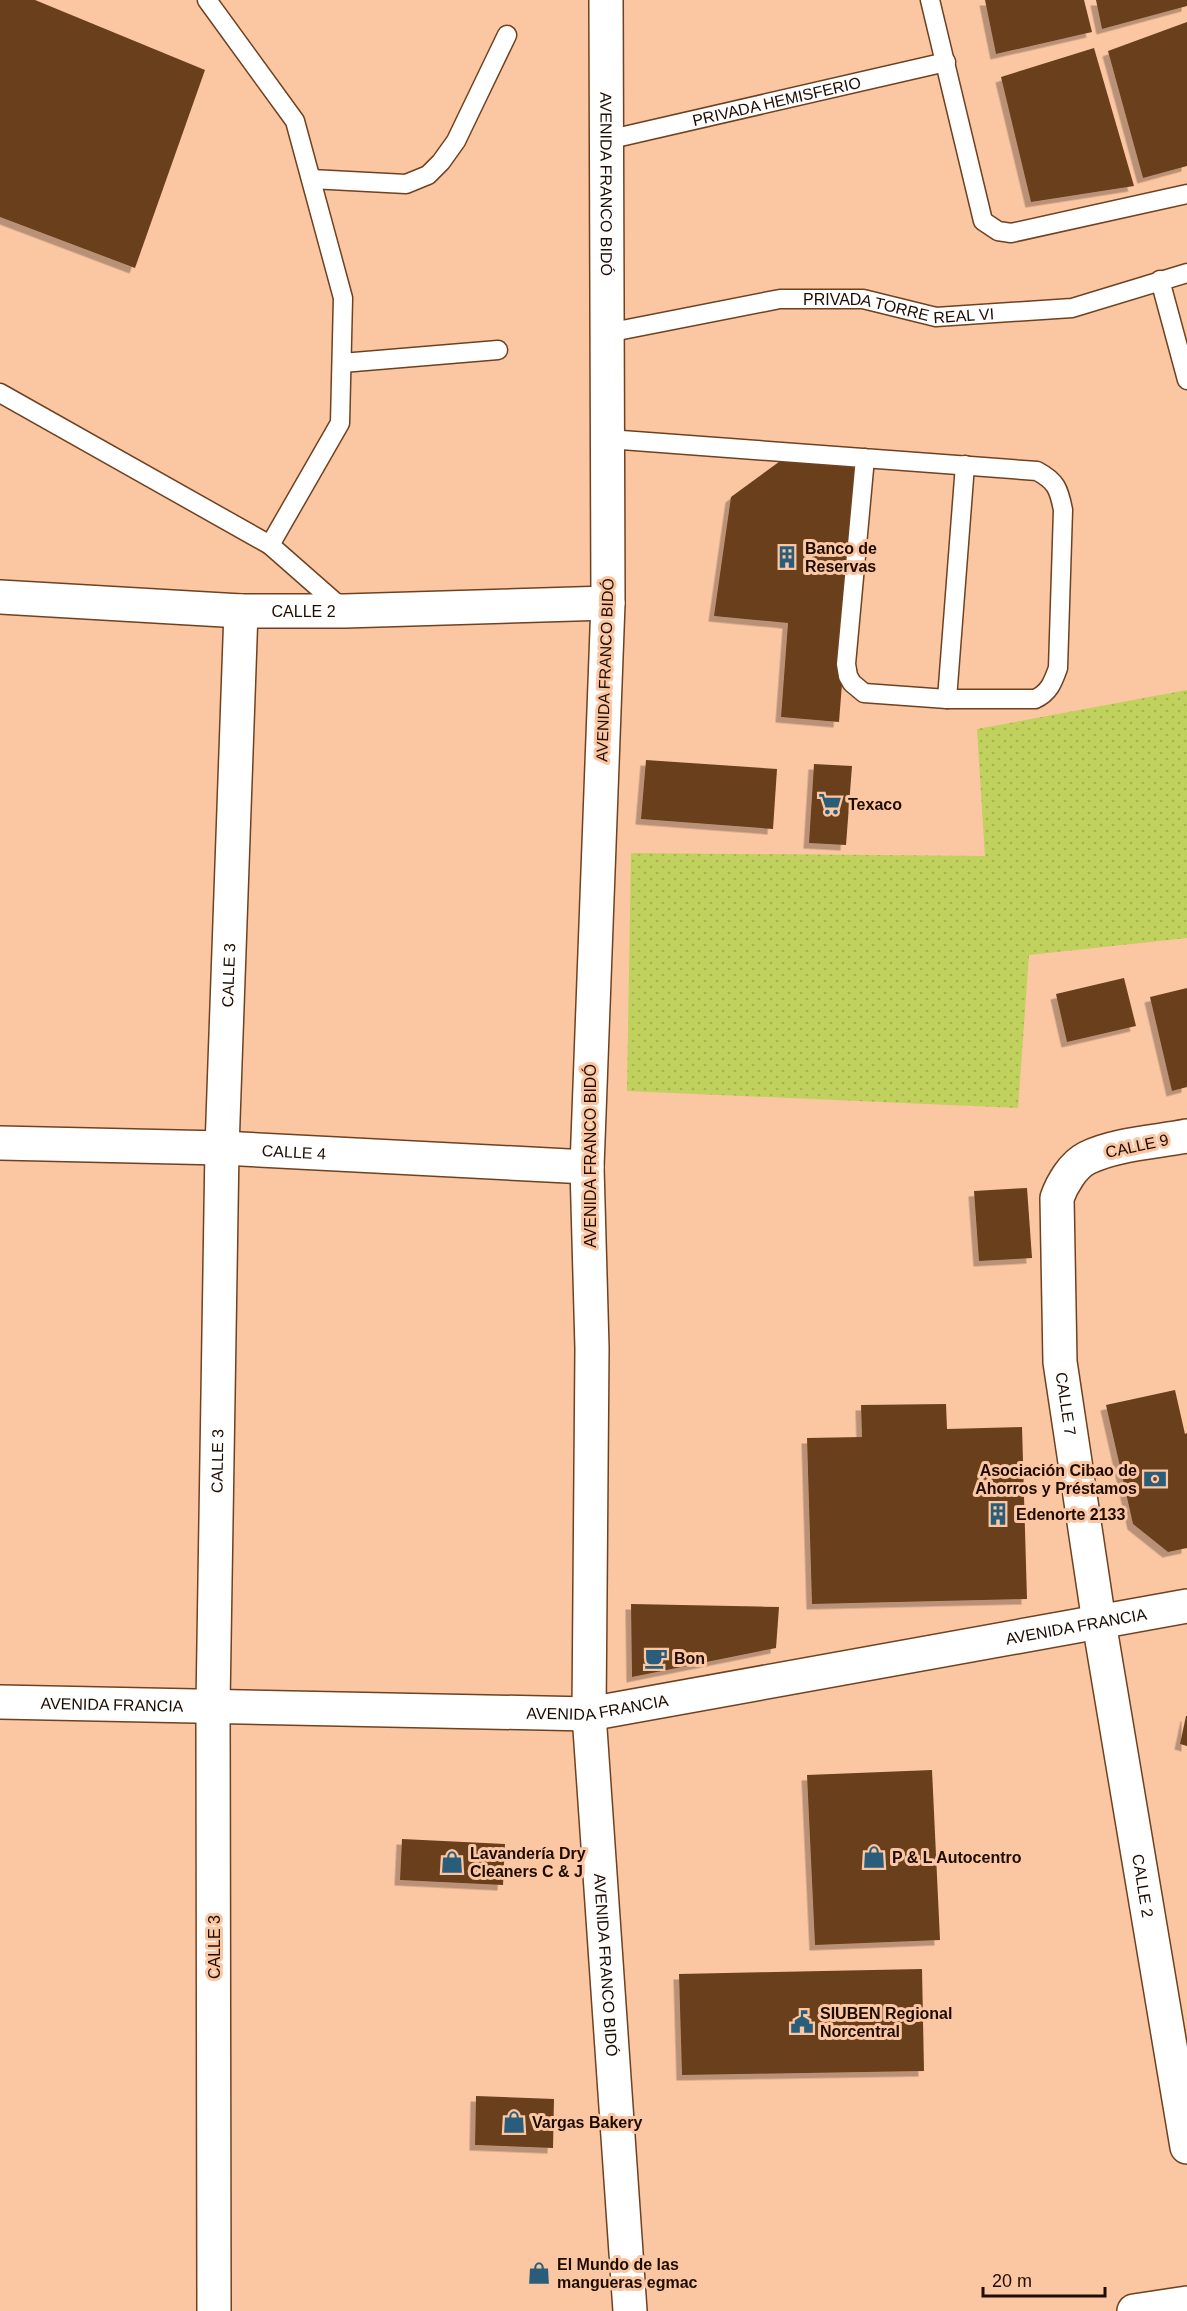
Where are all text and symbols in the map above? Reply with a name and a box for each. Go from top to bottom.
street label: PRIVADA HEMISFERIO [691,73,862,129]
street label: AVENIDA FRANCO BIDÓ [598,92,616,276]
street label: PRIVADA TORRE REAL VI [803,290,995,326]
place label: Banco de Reservas [805,540,877,575]
building icon: Banco de Reservas [774,544,800,570]
street label: AVENIDA FRANCO BIDÓ [592,578,617,762]
street label: CALLE 2 [272,603,336,620]
supermarket icon: Texaco [817,791,843,817]
place label: Texaco [848,796,902,813]
street label: CALLE 3 [218,943,238,1008]
street label: AVENIDA FRANCO BIDÓ [581,1064,599,1248]
street label: CALLE 9 [1104,1131,1170,1161]
street label: CALLE 4 [261,1142,326,1162]
street label: CALLE 7 [1053,1371,1079,1437]
street label: CALLE 3 [208,1429,226,1493]
place label: Asociación Cibao de Ahorros y Préstamos [975,1462,1137,1497]
bank icon: Asociación Cibao de Ahorros y Préstamos [1142,1466,1168,1492]
building icon: Edenorte 2133 [985,1501,1011,1527]
place label: Edenorte 2133 [1016,1506,1125,1523]
street label: AVENIDA FRANCIA [1004,1605,1148,1647]
cafe icon: Bon [643,1645,669,1671]
place label: Bon [674,1650,705,1667]
street label: AVENIDA FRANCIA [526,1691,670,1723]
street label: AVENIDA FRANCIA [40,1694,184,1714]
shop icon: P & L Autocentro [861,1844,887,1870]
place label: Lavandería Dry Cleaners C & J [470,1845,586,1880]
shop icon: Lavandería Dry Cleaners C & J [439,1849,465,1875]
place label: P & L Autocentro [892,1849,1022,1866]
street label: CALLE 2 [1130,1853,1157,1919]
street label: AVENIDA FRANCO BIDÓ [591,1873,622,2057]
street label: CALLE 3 [206,1915,223,1979]
place label: SIUBEN Regional Norcentral [820,2005,952,2040]
public building icon: SIUBEN Regional Norcentral [789,2009,815,2035]
shop icon: Vargas Bakery [501,2109,527,2135]
place label: Vargas Bakery [532,2114,642,2131]
place label: El Mundo de las mangueras egmac [557,2256,698,2291]
shop icon: El Mundo de las mangueras egmac [526,2260,552,2286]
scale bar [983,2260,1104,2298]
text: 20 m [992,2271,1032,2291]

